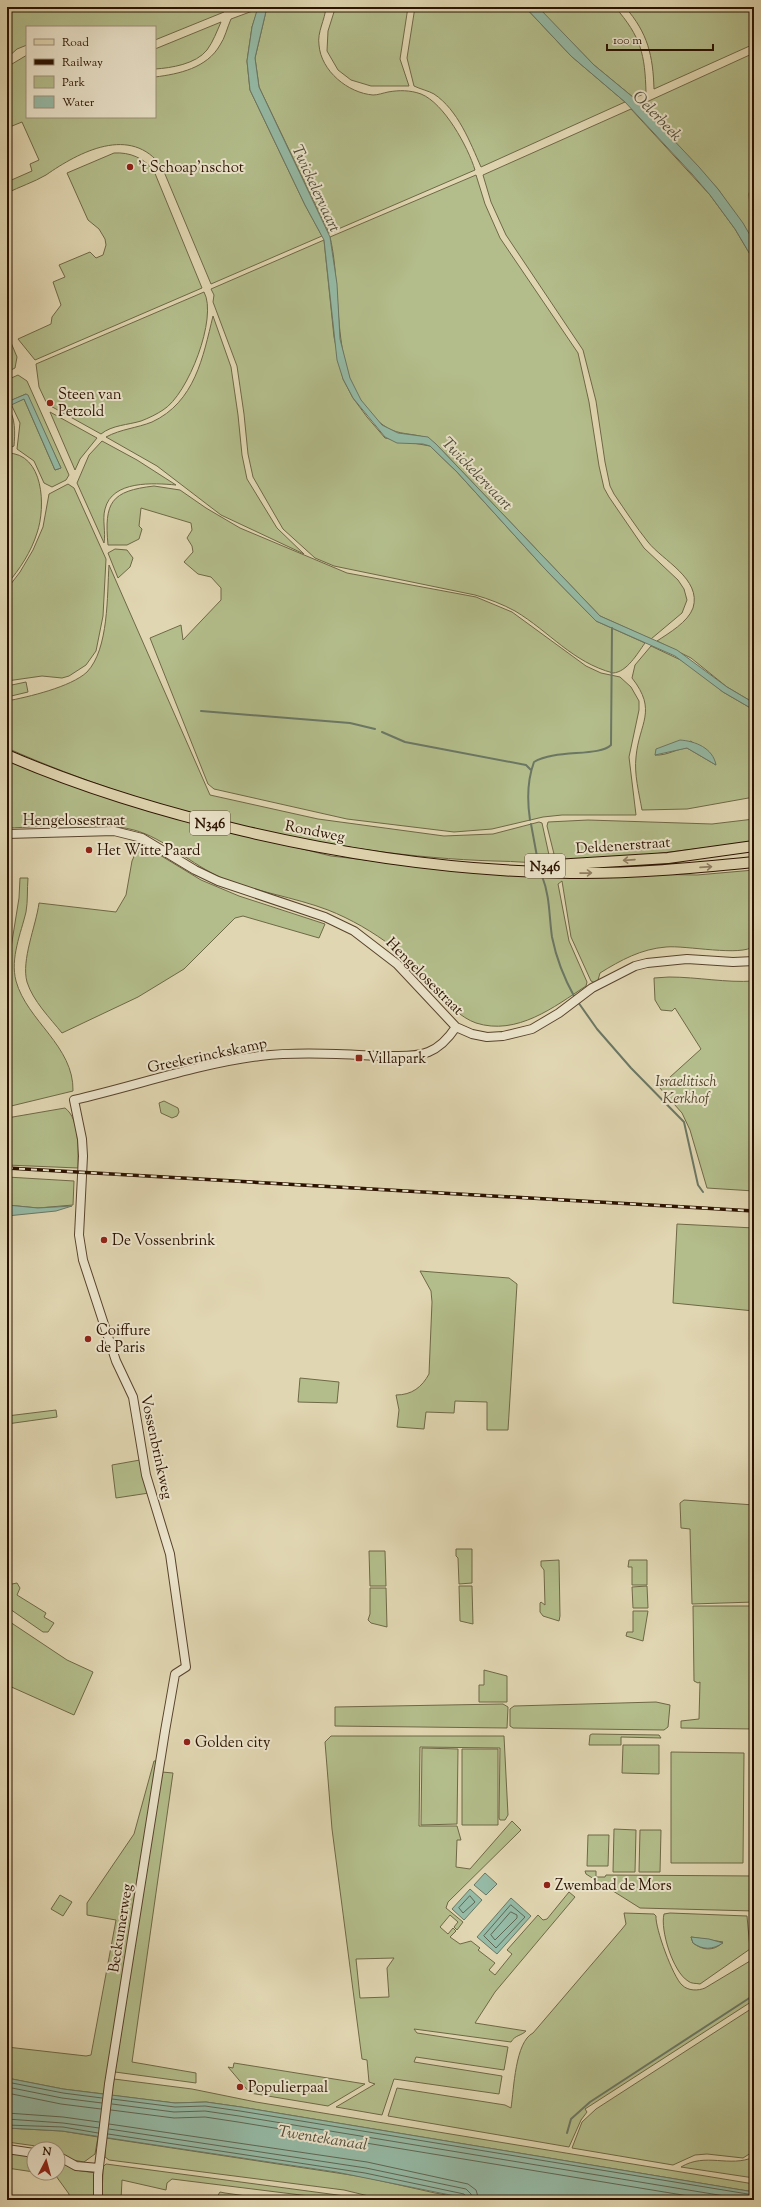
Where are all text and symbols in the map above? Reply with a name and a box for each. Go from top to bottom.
legend [26,26,156,118]
scale bar [607,26,713,52]
text: 100 m [613,32,642,50]
text: Road [62,34,89,52]
text: Railway [62,54,103,72]
text: Park [62,74,85,92]
water label: Oelerbeek [626,86,686,147]
text: Water [62,94,95,112]
water label: Twickelervaart [284,142,345,237]
place label: 't Schoap'nschot [138,158,244,179]
marker: 't Schoap'nschot [125,162,135,172]
place label: Steen van Petzold [58,385,122,423]
marker: Steen van Petzold [45,398,55,408]
water label: Twickelervaart [435,433,517,517]
street label: Hengelosestraat [23,811,125,832]
road number: N346 [190,811,230,835]
street label: Rondweg [283,816,347,849]
street label: Deldenerstraat [575,833,671,860]
place label: Het Witte Paard [97,841,201,862]
marker: Het Witte Paard [84,845,94,855]
road number: N346 [525,854,565,878]
one-way arrow [623,857,636,864]
one-way arrow [699,863,712,870]
one-way arrow [579,869,592,876]
street label: Hengelosestraat [380,933,468,1021]
street label: Greekerinckskamp [146,1034,269,1079]
place label: Villapark [367,1049,426,1070]
marker: Villapark [354,1053,364,1063]
park label: Israelitisch Kerkhof [655,1072,717,1110]
place label: De Vossenbrink [112,1231,216,1252]
marker: De Vossenbrink [99,1235,109,1245]
place label: Coiffure de Paris [96,1321,151,1359]
marker: Coiffure de Paris [83,1334,93,1344]
street label: Vossenbrinkweg [134,1393,177,1501]
place label: Golden city [195,1733,271,1754]
marker: Golden city [182,1737,192,1747]
place label: Zwembad de Mors [555,1876,672,1897]
marker: Zwembad de Mors [542,1880,552,1890]
street label: Beckumerweg [104,1882,139,1974]
place label: Populierpaal [248,2078,328,2099]
marker: Populierpaal [235,2082,245,2092]
water label: Twentekanaal [276,2121,369,2158]
north arrow [26,2141,66,2181]
text: N [41,2144,52,2160]

